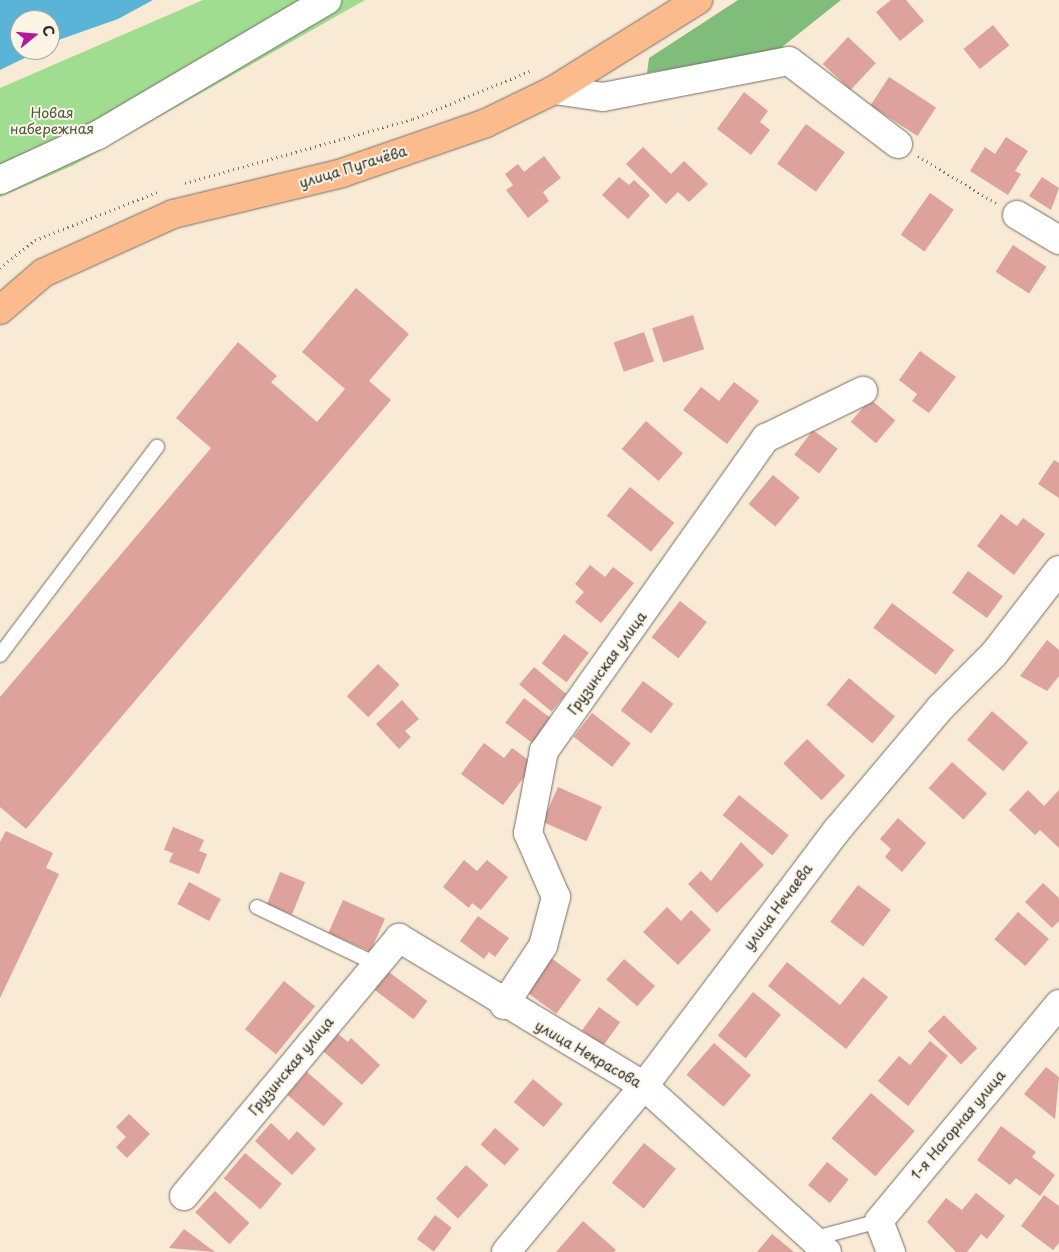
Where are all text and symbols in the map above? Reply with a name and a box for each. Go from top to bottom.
north arrow [10,10,60,60]
text: С [37,23,60,39]
park label: Новая набережная [10,105,94,138]
street label: улица Пугачёва [297,143,409,191]
street label: Грузинская улица [564,608,650,718]
street label: улица Нечаева [740,860,816,954]
street label: Грузинская улица [245,1013,337,1119]
street label: улица Некрасова [532,1017,644,1091]
street label: 1-я Нагорная улица [907,1067,1009,1183]

